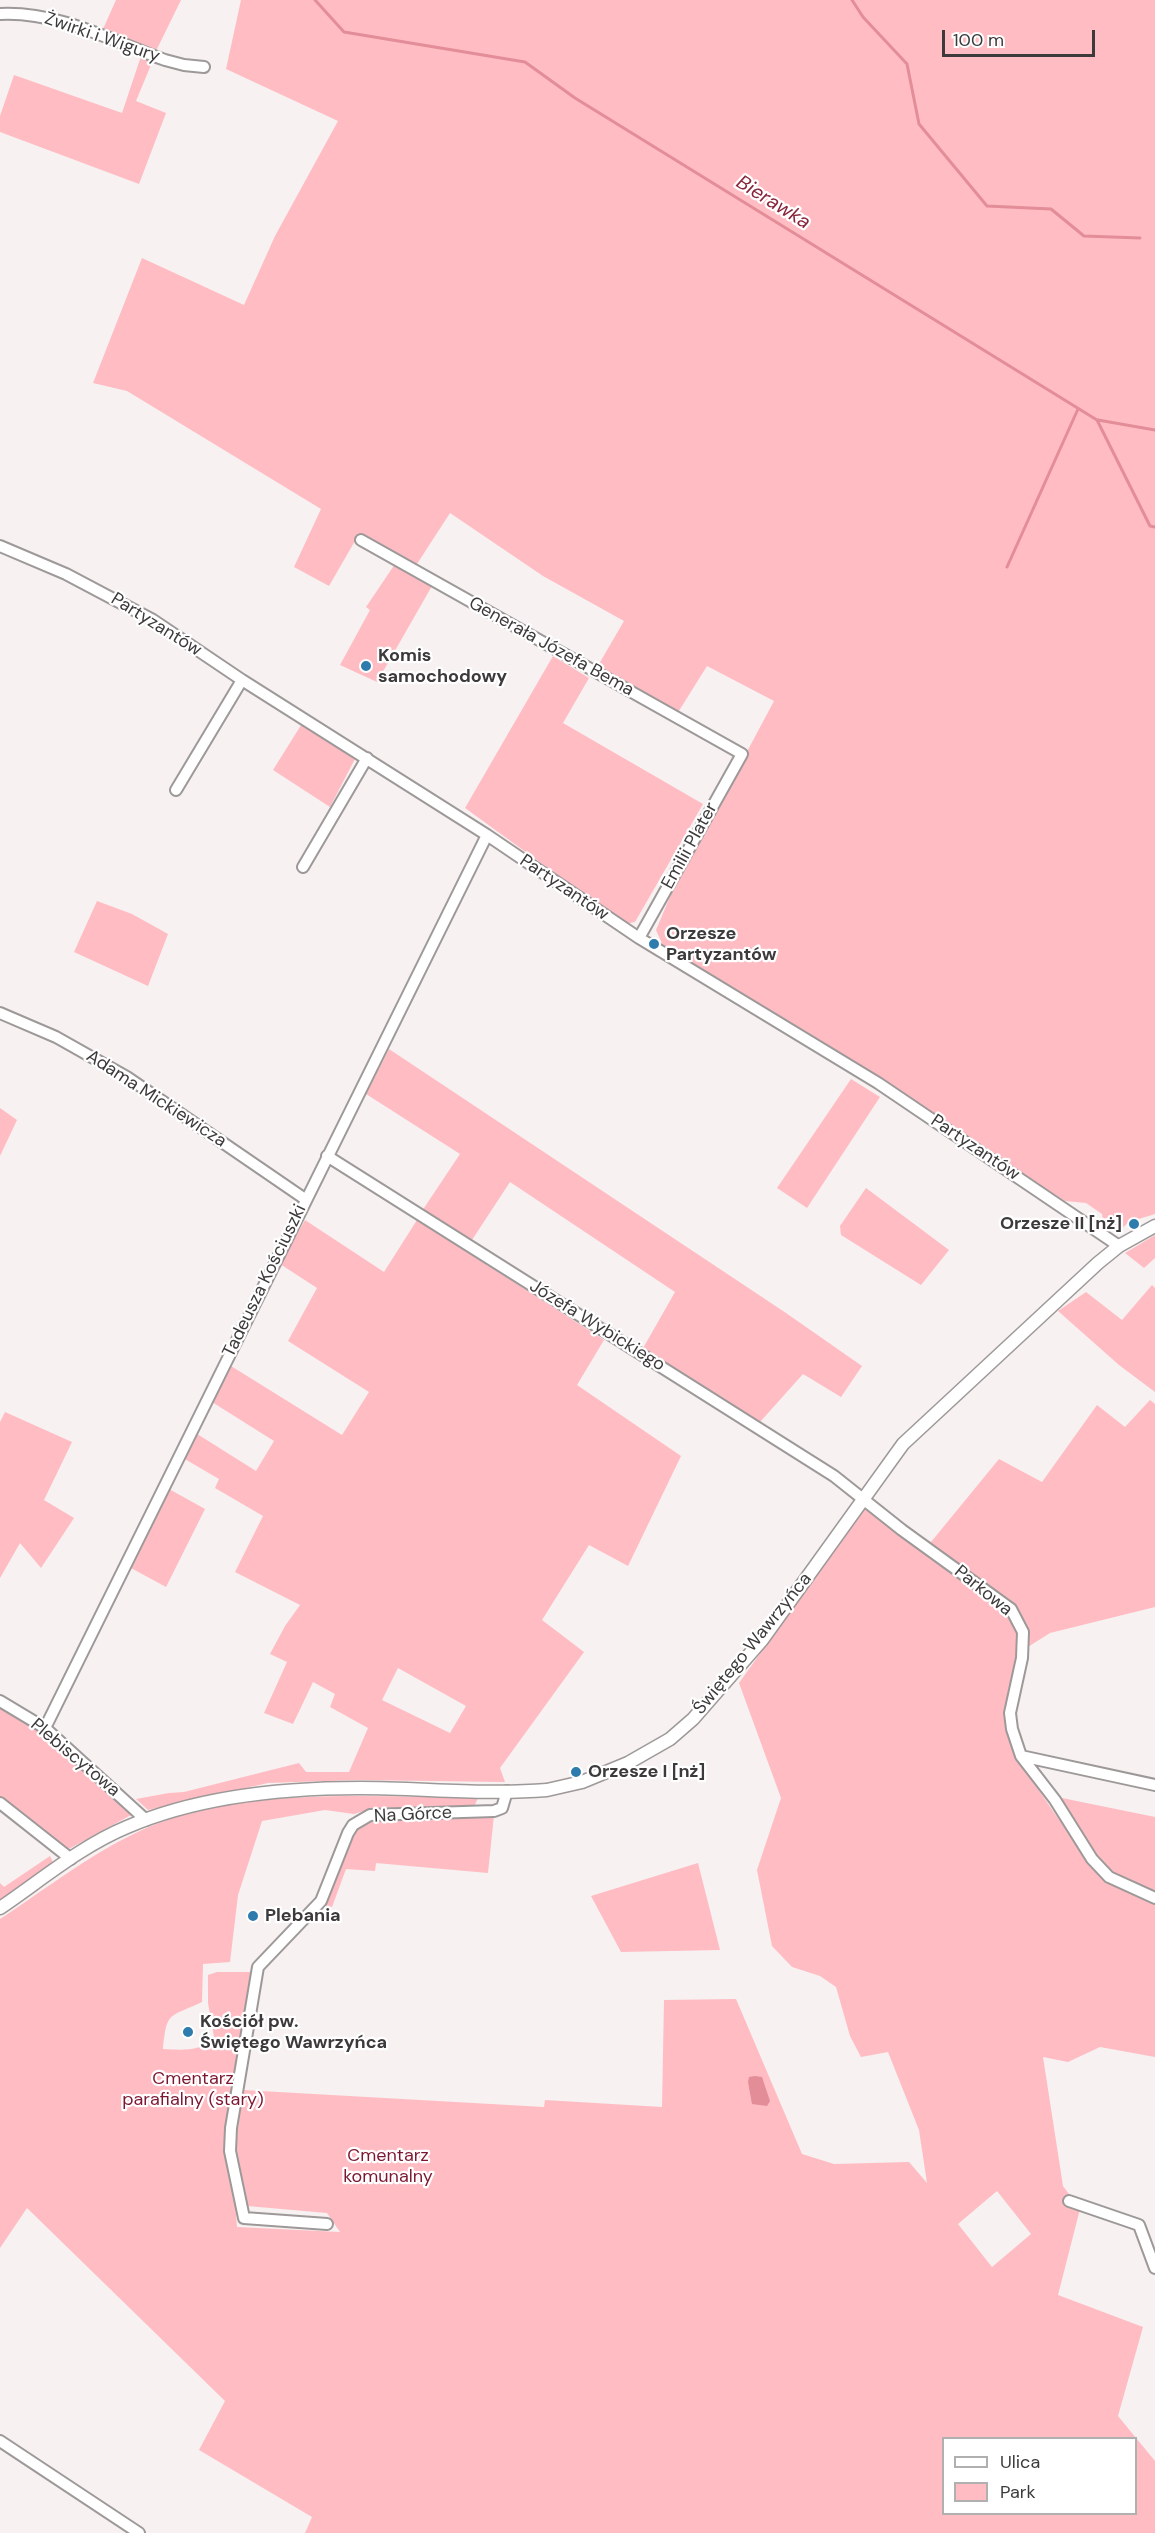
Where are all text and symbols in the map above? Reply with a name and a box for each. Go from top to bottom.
street label: Żwirki i Wigury [42,8,162,68]
scale bar [945,18,1098,56]
text: 100 m [953,28,1004,52]
water label: Bierawka [732,171,814,235]
street label: Partyzantów [107,589,205,661]
street label: Generała Józefa Bema [465,593,637,701]
place label: Komis samochodowy [378,645,507,688]
marker: Komis samochodowy [359,659,373,673]
street label: Emilii Plater [657,799,723,893]
street label: Partyzantów [515,850,613,926]
place label: Orzesze Partyzantów [666,923,777,966]
marker: Orzesze Partyzantów [647,937,661,951]
street label: Adama Mickiewicza [82,1046,230,1152]
street label: Partyzantów [926,1110,1024,1186]
street label: Tadeusza Kościuszki [219,1201,311,1361]
place label: Orzesze II [nż] [1000,1213,1122,1235]
marker: Orzesze II [nż] [1127,1217,1141,1231]
street label: Józefa Wybickiego [525,1276,669,1376]
street label: Parkowa [950,1561,1016,1621]
street label: Świętego Wawrzyńca [689,1569,817,1719]
street label: Plebiscytowa [26,1714,124,1802]
place label: Orzesze I [nż] [588,1761,705,1783]
marker: Orzesze I [nż] [569,1765,583,1779]
street label: Na Górce [373,1802,453,1828]
place label: Plebania [265,1905,341,1927]
marker: Plebania [246,1909,260,1923]
place label: Kościół pw. Świętego Wawrzyńca [200,2011,387,2054]
marker: Kościół pw. Świętego Wawrzyńca [181,2025,195,2039]
park label: Cmentarz parafialny (stary) [122,2068,264,2110]
park label: Cmentarz komunalny [343,2145,433,2188]
legend [942,2437,1137,2515]
text: Ulica [1000,2450,1040,2474]
text: Park [1000,2480,1036,2504]

